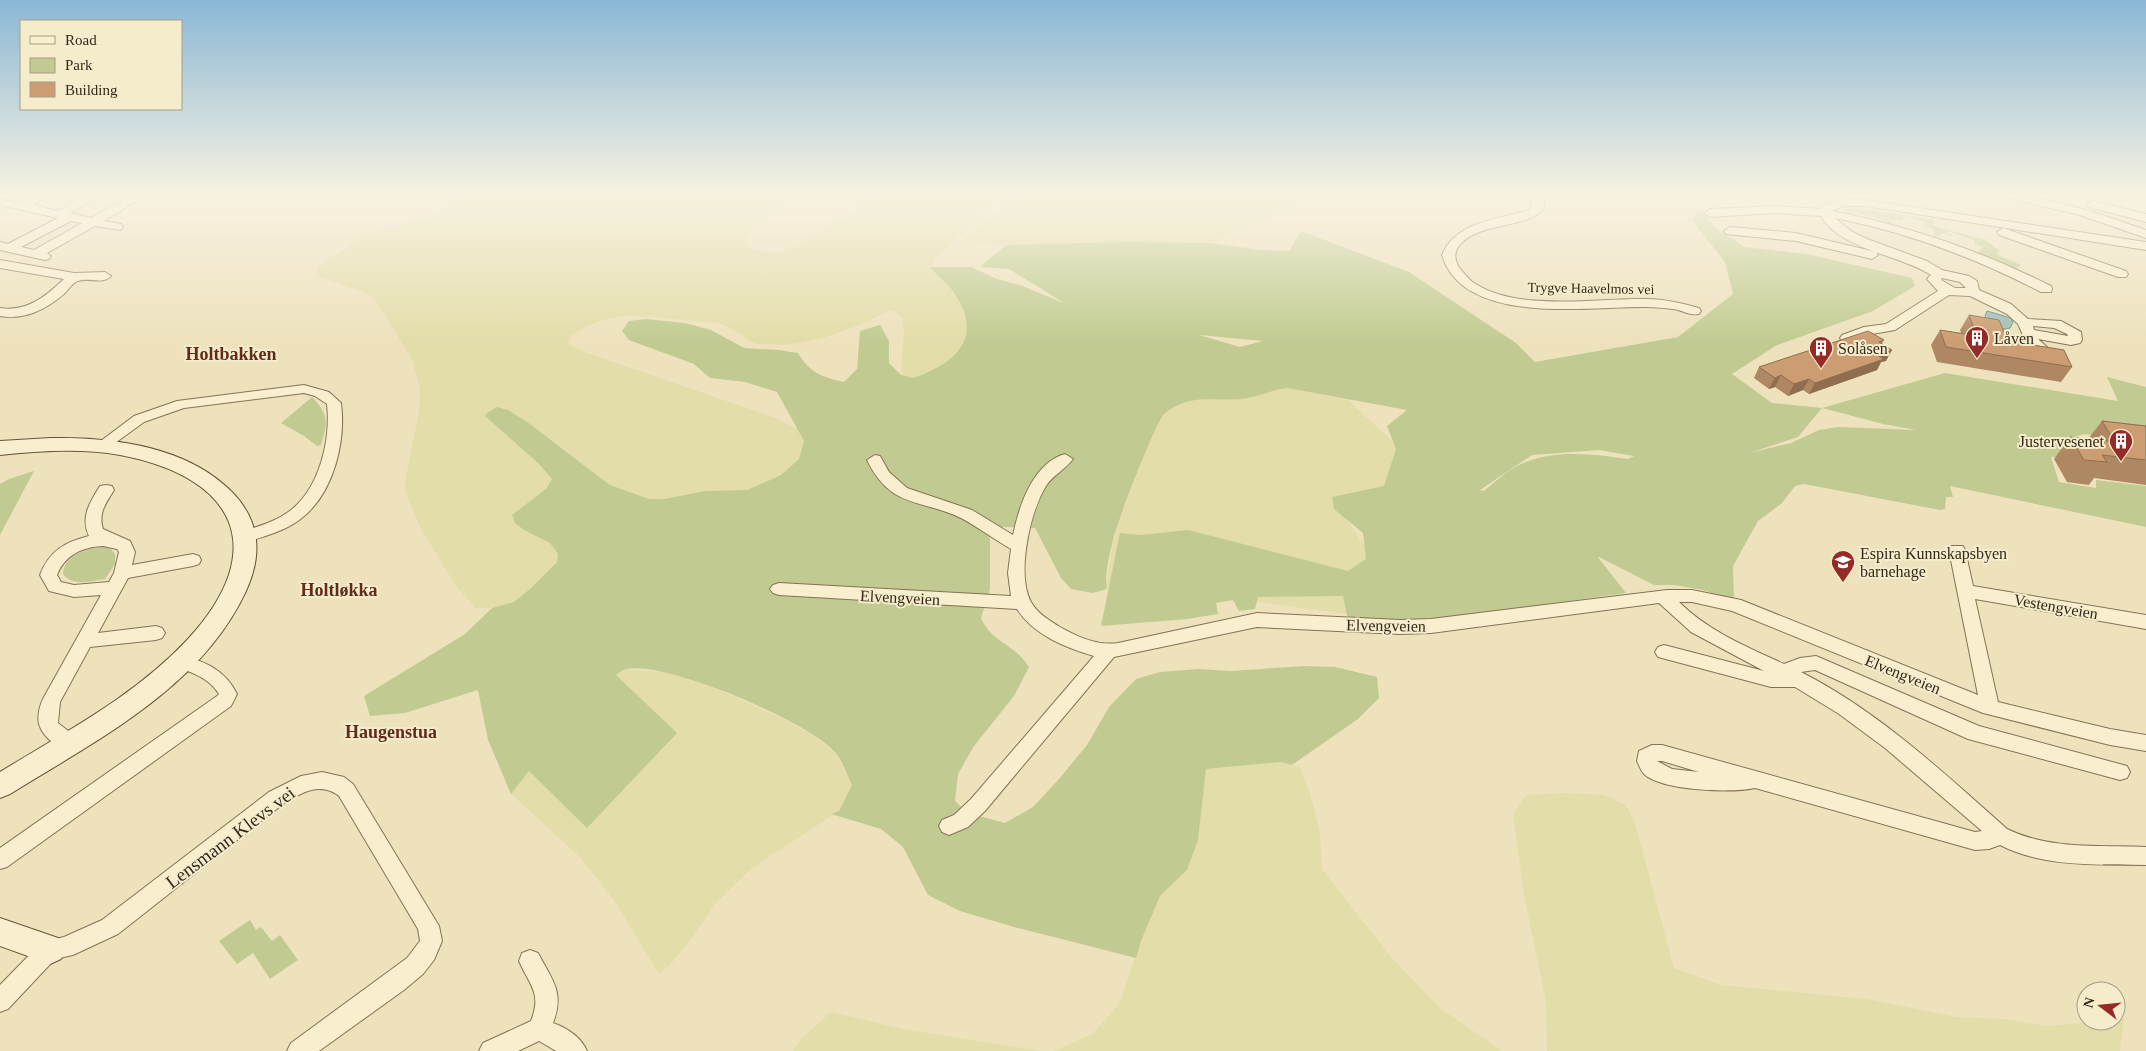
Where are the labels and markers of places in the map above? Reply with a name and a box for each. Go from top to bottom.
building icon: Låven [1964,325,1990,359]
place label: Låven [1994,330,2034,347]
building icon: Solåsen [1808,335,1834,369]
place label: Solåsen [1838,340,1888,357]
building icon: Justervesenet [2108,428,2134,462]
place label: Justervesenet [2019,433,2105,450]
place label: Espira Kunnskapsbyen barnehage [1860,545,2007,581]
school or university icon: Espira Kunnskapsbyen barnehage [1830,549,1856,583]

